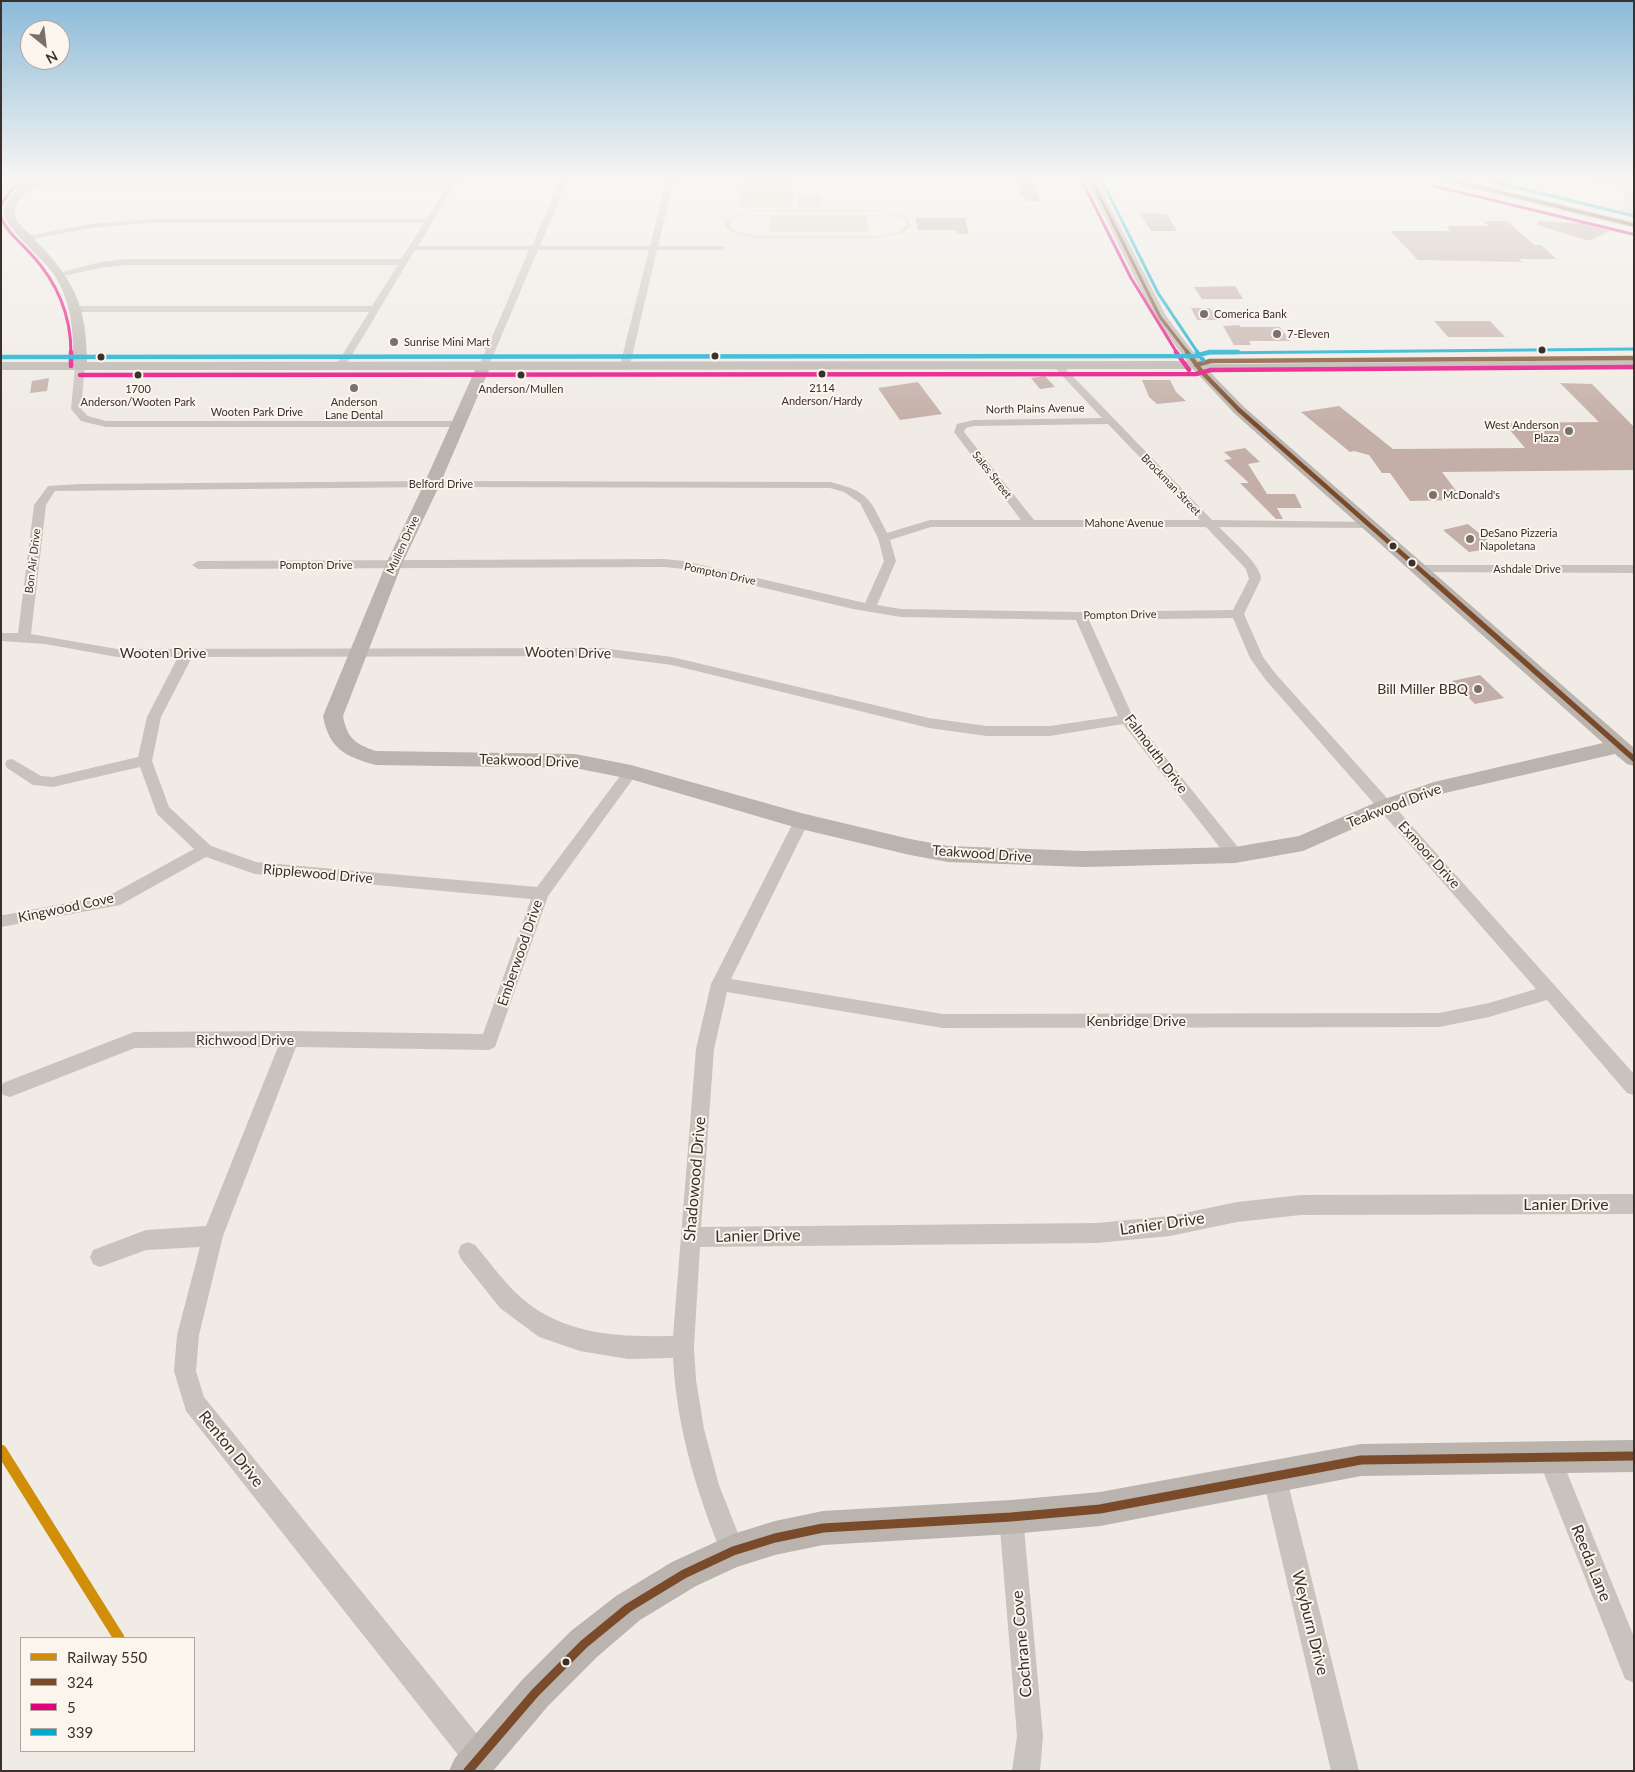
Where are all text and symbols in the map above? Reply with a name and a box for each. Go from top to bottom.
north arrow [20,20,70,70]
text: N [43,48,61,68]
place label: Comerica Bank [1214,307,1287,321]
marker: Comerica Bank [1198,308,1210,320]
place label: 7-Eleven [1287,327,1330,341]
marker: 7-Eleven [1271,328,1283,340]
place label: Sunrise Mini Mart [404,335,490,349]
marker: Sunrise Mini Mart [388,336,400,348]
unlabelled marker [1537,345,1547,355]
unlabelled marker [710,351,720,361]
unlabelled marker [96,352,106,362]
marker: 2114 Anderson/Hardy [817,369,827,379]
marker: 1700 Anderson/Wooten Park [133,370,143,380]
marker: Anderson/Mullen [516,370,526,380]
place label: 2114 Anderson/Hardy [782,381,862,407]
place label: 1700 Anderson/Wooten Park [81,382,195,408]
marker: Anderson Lane Dental [348,382,360,394]
place label: Anderson/Mullen [479,382,563,396]
place label: Anderson Lane Dental [325,395,383,421]
street label: North Plains Avenue [986,402,1084,416]
street label: Wooten Park Drive [211,405,303,419]
place label: West Anderson Plaza [1484,418,1559,444]
marker: West Anderson Plaza [1563,425,1575,437]
street label: Sales Street [969,449,1015,501]
street label: Brockman Street [1138,452,1204,518]
street label: Belford Drive [409,477,473,491]
place label: McDonald's [1443,488,1500,502]
marker: McDonald's [1427,489,1439,501]
street label: Mullen Drive [384,514,422,576]
street label: Mahone Avenue [1084,516,1164,530]
place label: DeSano Pizzeria Napoletana [1480,526,1557,552]
street label: Bon Air Drive [22,528,44,594]
marker: DeSano Pizzeria Napoletana [1464,533,1476,545]
unlabelled marker [1388,541,1398,551]
street label: Pompton Drive [279,558,353,572]
unlabelled marker [1407,558,1417,568]
street label: Pompton Drive [683,560,757,588]
street label: Ashdale Drive [1493,562,1561,576]
street label: Pompton Drive [1083,608,1157,622]
street label: Wooten Drive [525,644,611,662]
street label: Wooten Drive [120,645,206,661]
place label: Bill Miller BBQ [1377,681,1468,697]
marker: Bill Miller BBQ [1472,683,1484,695]
street label: Falmouth Drive [1121,711,1191,797]
street label: Teakwood Drive [479,751,579,771]
street label: Teakwood Drive [1344,780,1444,832]
street label: Exmoor Drive [1394,818,1464,892]
street label: Teakwood Drive [932,842,1032,866]
street label: Ripplewood Drive [263,861,373,887]
street label: Kingwood Cove [17,890,115,926]
street label: Emberwood Drive [494,898,546,1008]
street label: Kenbridge Drive [1086,1013,1186,1029]
street label: Richwood Drive [196,1032,294,1048]
street label: Shadowood Drive [680,1116,710,1242]
street label: Lanier Drive [1523,1195,1609,1215]
street label: Lanier Drive [1118,1209,1206,1239]
street label: Lanier Drive [715,1226,801,1246]
street label: Renton Drive [194,1407,268,1491]
street label: Reeda Lane [1567,1522,1615,1604]
street label: Weyburn Drive [1288,1569,1332,1677]
street label: Cochrane Cove [1008,1590,1036,1698]
legend [20,1637,195,1752]
text: Railway 550 [67,1648,147,1666]
unlabelled marker [561,1657,571,1667]
text: 324 [67,1673,93,1691]
text: 5 [67,1698,76,1716]
text: 339 [67,1723,93,1741]

